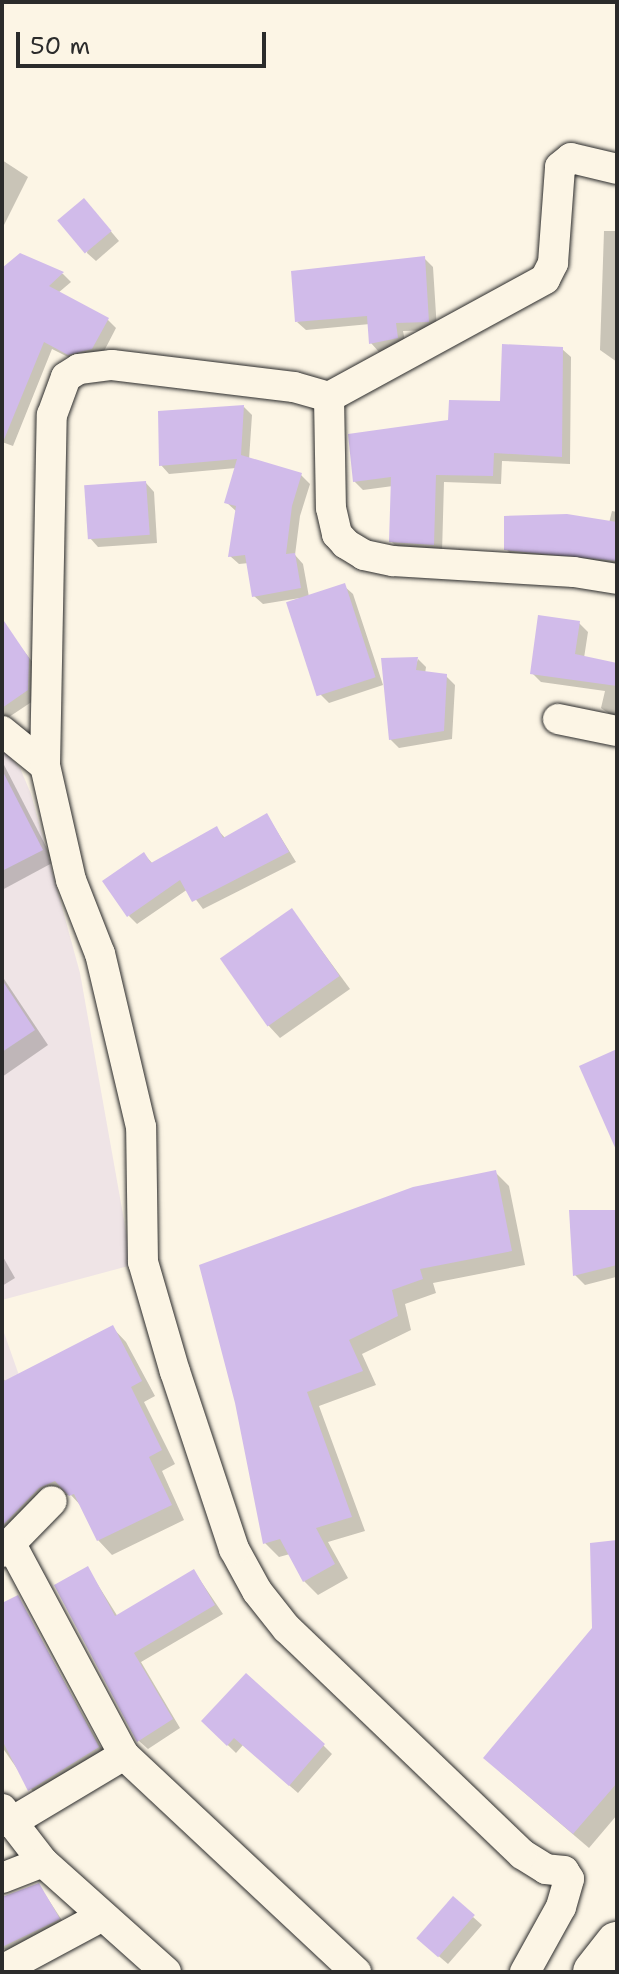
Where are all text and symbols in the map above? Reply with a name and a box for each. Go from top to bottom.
scale bar [20,16,270,66]
text: 50 m [30,30,90,62]

